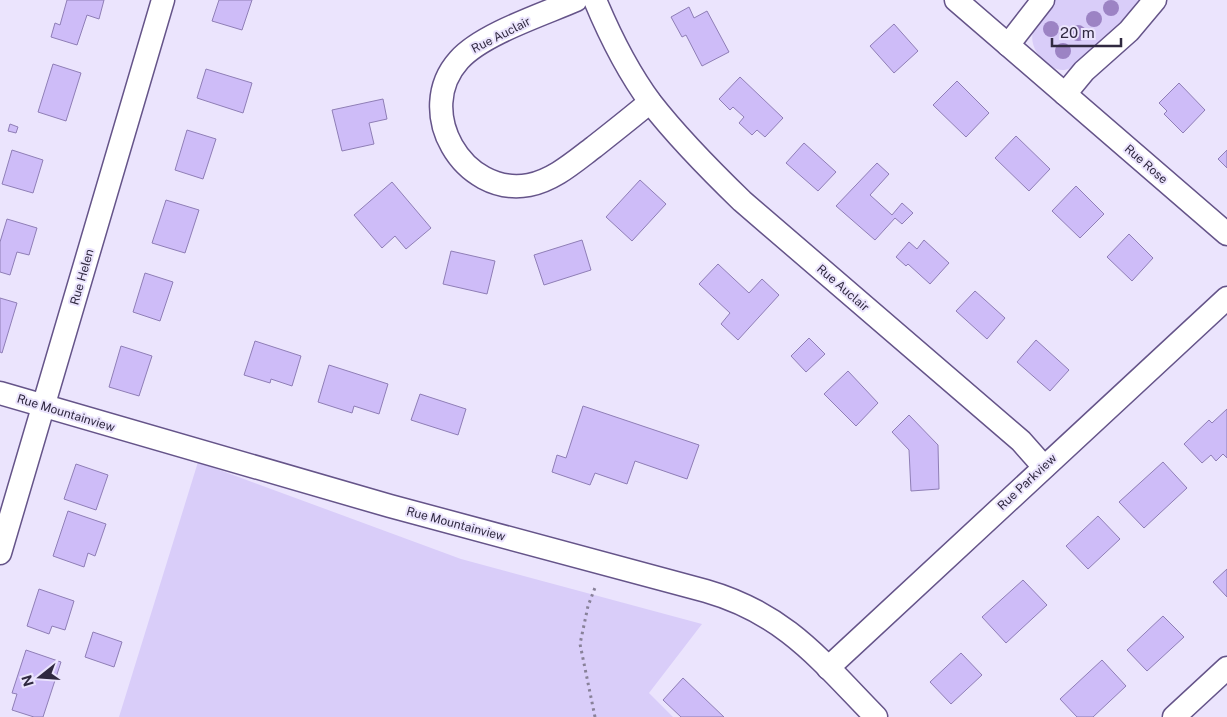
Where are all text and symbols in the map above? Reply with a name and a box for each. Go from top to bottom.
street label: Rue Auclair [469,14,533,56]
scale bar [1052,15,1121,47]
text: 20 m [1060,24,1095,41]
street label: Rue Rose [1122,142,1170,187]
street label: Rue Helen [67,247,97,307]
street label: Rue Auclair [814,262,872,315]
street label: Rue Mountainview [15,391,117,435]
street label: Rue Parkview [995,451,1060,513]
street label: Rue Mountainview [405,504,508,544]
north arrow [15,652,65,702]
text: N [18,673,37,688]

